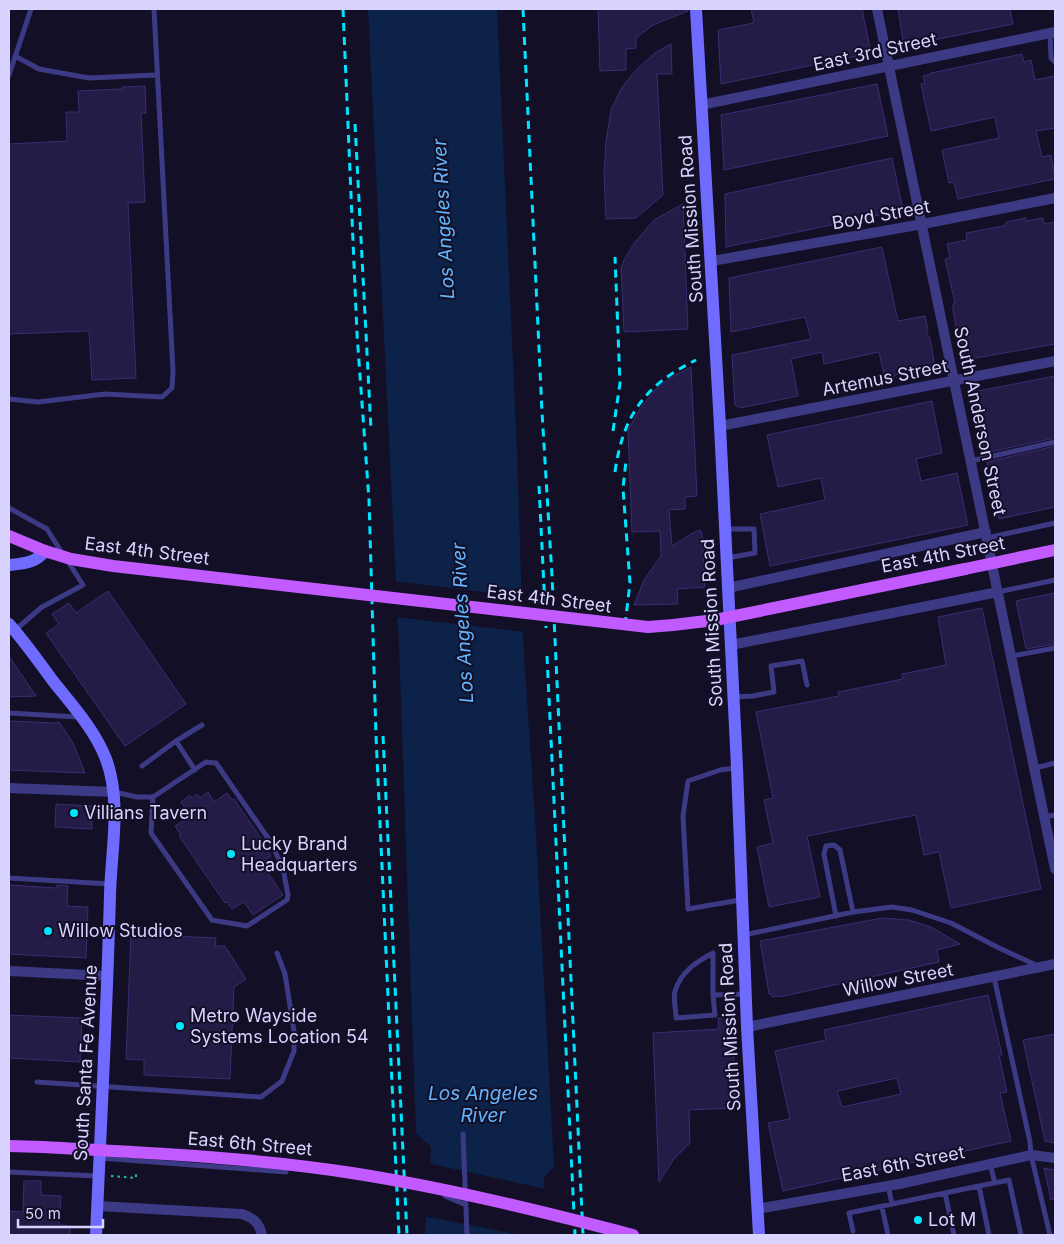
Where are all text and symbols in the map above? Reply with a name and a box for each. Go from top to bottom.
street label: East 3rd Street [811,28,939,75]
street label: South Mission Road [674,134,707,304]
water label: Los Angeles River [428,137,459,300]
street label: Boyd Street [830,196,932,233]
street label: South Anderson Street [950,324,1011,517]
street label: Artemus Street [820,355,950,400]
street label: East 4th Street [84,532,211,569]
street label: East 4th Street [879,532,1007,577]
street label: South Mission Road [697,538,726,708]
water label: Los Angeles River [447,541,478,704]
street label: East 4th Street [486,580,613,617]
place label: Villians Tavern [84,802,207,823]
marker: Villians Tavern [68,807,80,819]
place label: Lucky Brand Headquarters [241,833,358,875]
marker: Lucky Brand Headquarters [225,848,237,860]
place label: Willow Studios [58,920,183,941]
marker: Willow Studios [42,925,54,937]
street label: South Mission Road [715,942,744,1112]
street label: Willow Street [841,959,955,1000]
street label: South Santa Fe Avenue [70,964,101,1162]
place label: Metro Wayside Systems Location 54 [190,1005,369,1047]
marker: Metro Wayside Systems Location 54 [174,1020,186,1032]
water label: Los Angeles River [428,1082,538,1127]
street label: East 6th Street [187,1128,313,1159]
street label: East 6th Street [840,1141,966,1186]
scale bar [18,1196,102,1228]
text: 50 m [25,1204,61,1223]
place label: Lot M [928,1209,976,1230]
marker: Lot M [912,1214,924,1226]

